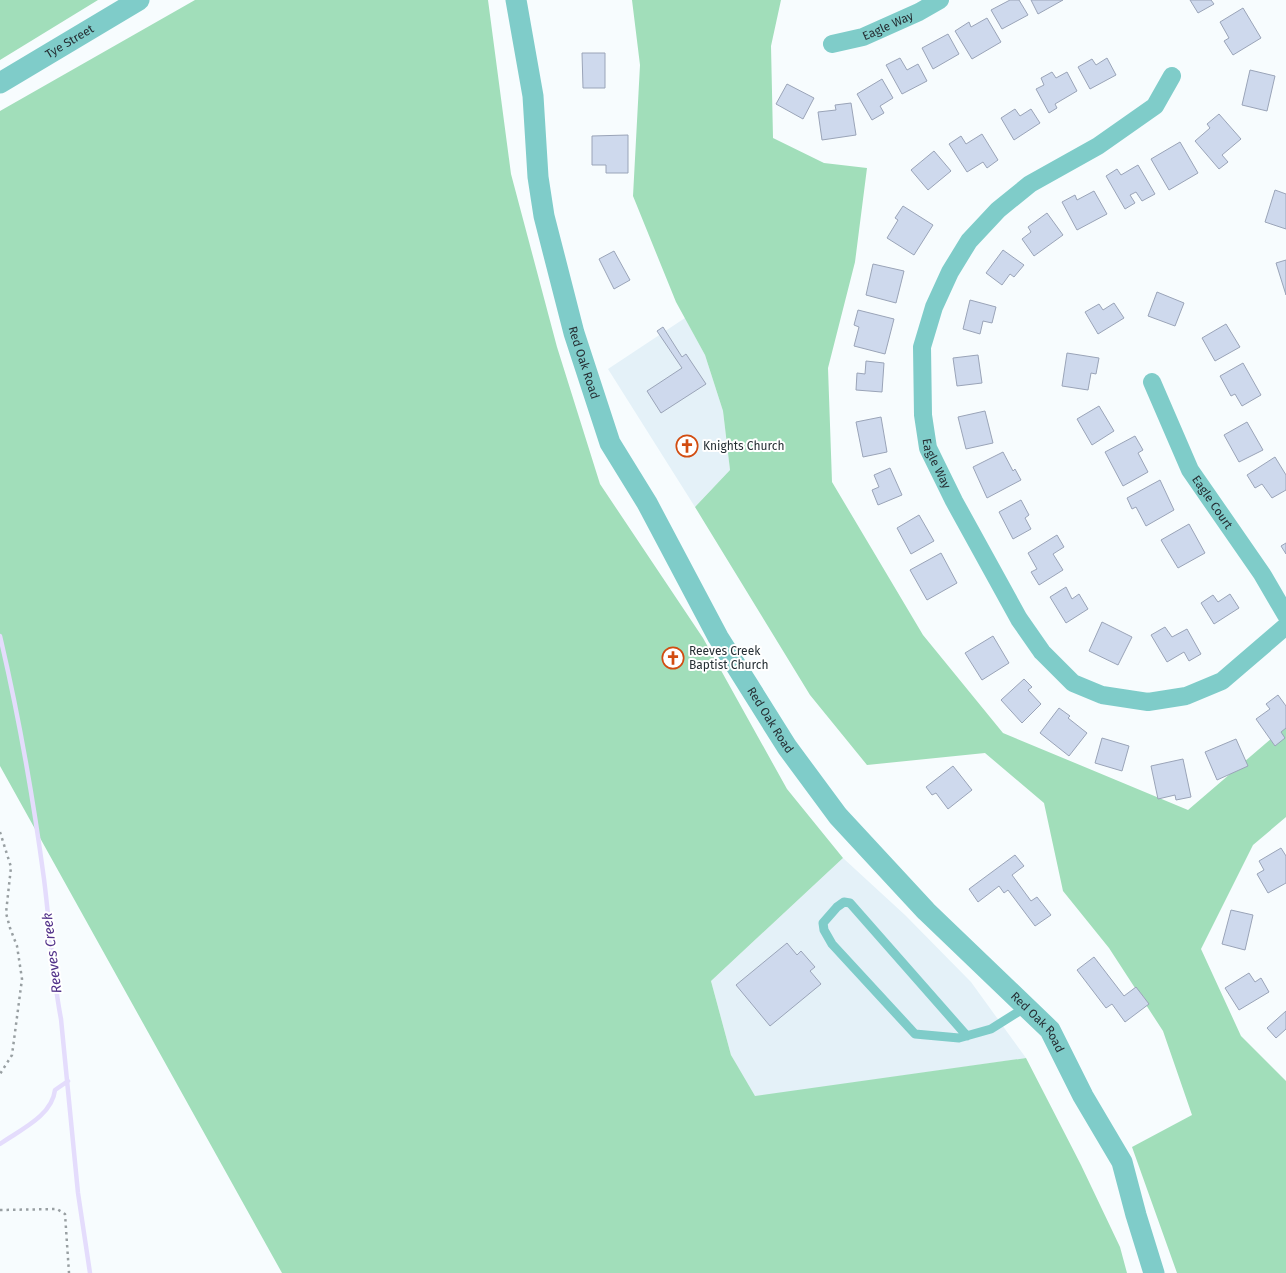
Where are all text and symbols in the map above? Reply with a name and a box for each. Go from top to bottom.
street label: Eagle Way [860,8,915,43]
street label: Tye Street [43,21,97,61]
street label: Red Oak Road [566,325,602,401]
church icon: Knights Church [675,434,699,458]
street label: Eagle Way [920,437,954,491]
place label: Knights Church [703,439,785,453]
street label: Eagle Court [1189,473,1236,532]
place label: Reeves Creek Baptist Church [689,644,768,672]
church icon: Reeves Creek Baptist Church [661,646,685,670]
street label: Red Oak Road [744,684,796,756]
water label: Reeves Creek [39,911,65,994]
street label: Red Oak Road [1008,989,1067,1055]

